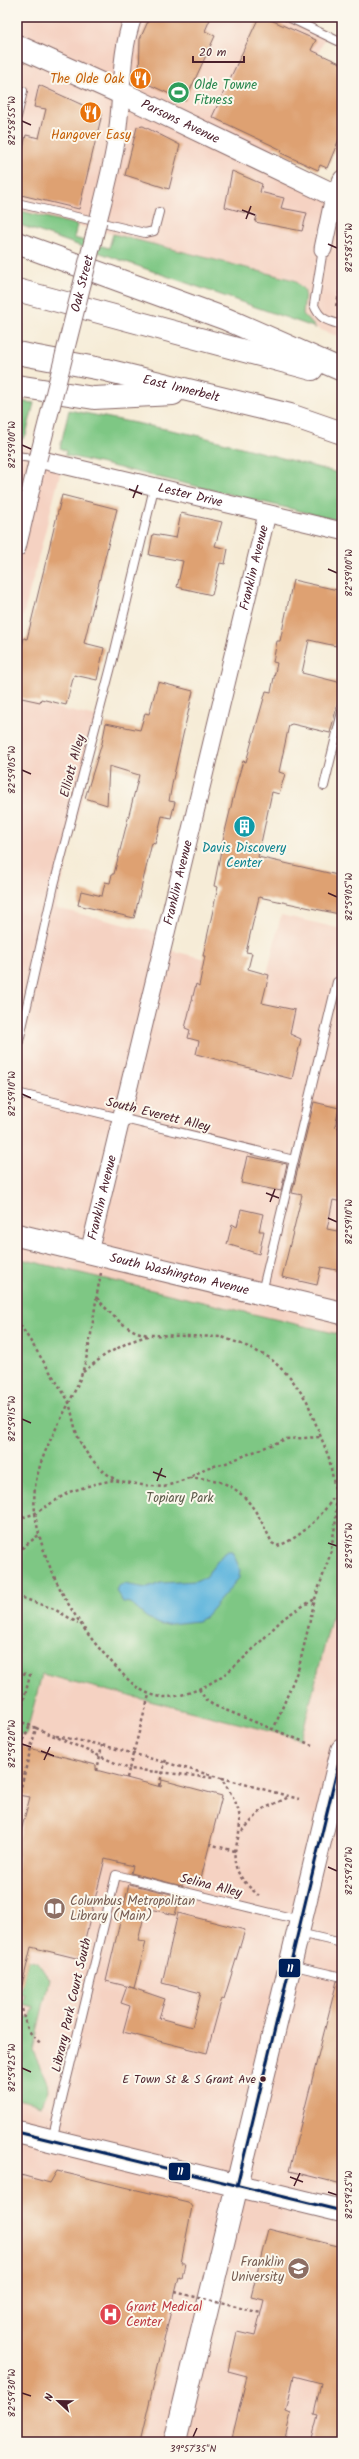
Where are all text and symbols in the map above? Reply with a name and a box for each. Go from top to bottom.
scale bar [193,38,244,64]
text: 20 m [199,43,227,62]
restaurant icon: The Olde Oak [127,66,153,92]
place label: The Olde Oak [50,69,125,90]
place label: Olde Towne Fitness [194,75,257,111]
sports icon: Olde Towne Fitness [166,79,192,105]
street label: Parsons Avenue [138,94,223,149]
text: 82°58'55"W [4,96,20,146]
restaurant icon: Hangover Easy [78,100,104,126]
place label: Hangover Easy [51,125,132,146]
text: 82°58'55"W [341,223,357,273]
street label: Oak Street [65,252,100,314]
street label: East Innerbelt [141,369,223,408]
text: 82°59'00"W [4,421,20,469]
street label: Lester Drive [156,477,225,513]
street label: Franklin Avenue [234,523,275,612]
text: 82°59'00"W [341,549,357,597]
street label: Elliott Alley [55,731,92,800]
text: 82°59'05"W [4,746,20,794]
building icon: Davis Discovery Center [231,813,257,839]
street label: Franklin Avenue [158,838,199,927]
place label: Davis Discovery Center [202,838,287,874]
text: 82°59'05"W [341,873,357,921]
text: 82°59'10"W [4,1071,20,1117]
street label: South Everett Alley [104,1092,213,1138]
street label: Franklin Avenue [82,1153,123,1242]
text: 82°59'10"W [341,1199,357,1245]
street label: South Washington Avenue [108,1247,251,1301]
text: 82°59'15"W [4,1396,20,1442]
park label: Topiary Park [146,1488,215,1509]
text: 82°59'15"W [341,1523,357,1569]
text: 82°59'20"W [4,1719,20,1768]
text: 82°59'20"W [341,1846,357,1895]
street label: Selina Alley [178,1868,245,1904]
place label: Columbus Metropolitan Library (Main) [70,1891,195,1927]
library icon: Columbus Metropolitan Library (Main) [42,1895,68,1921]
street label: Library Park Court South [46,1936,98,2074]
line badge: 11 [278,1958,301,1978]
text: 11 [287,1960,294,1978]
text: 82°59'25"W [4,2043,20,2093]
place label: E Town St & S Grant Ave [122,2070,257,2089]
marker: E Town St & S Grant Ave [258,2074,268,2084]
line badge: 11 [168,2162,191,2181]
text: 11 [177,2163,184,2181]
text: 82°59'25"W [341,2170,357,2220]
place label: Franklin University [231,2252,285,2288]
school or university icon: Franklin University [286,2256,312,2282]
place label: Grant Medical Center [126,2297,202,2333]
hospital icon: Grant Medical Center [98,2301,124,2327]
text: 82°59'30"W [4,2368,20,2417]
north arrow [38,2381,78,2421]
text: N [40,2391,59,2404]
text: 39°57'35"N [170,2441,217,2457]

